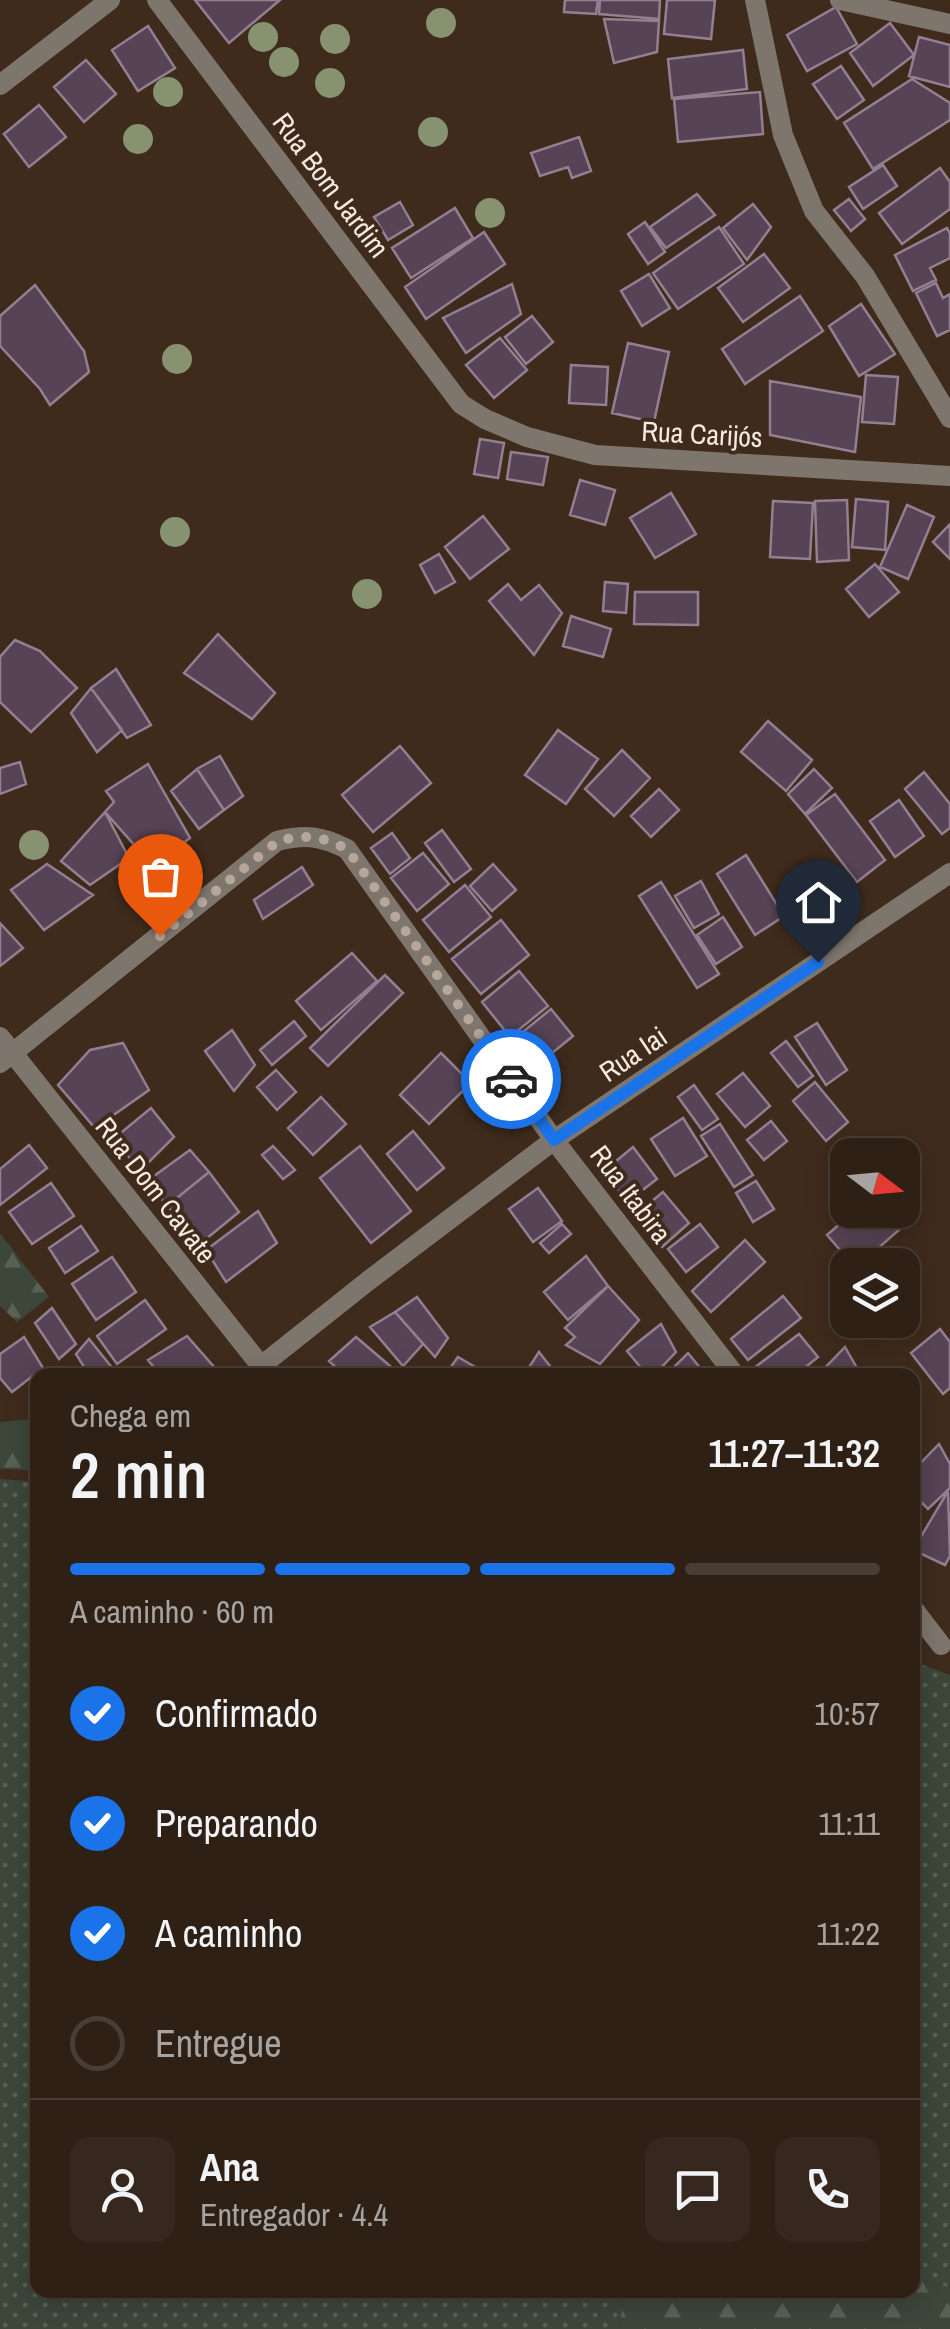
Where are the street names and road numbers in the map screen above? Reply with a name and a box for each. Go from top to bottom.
street label: Rua Bom Jardim [264,105,398,265]
street label: Rua Carijós [640,412,764,456]
street label: Rua Iai [592,1018,674,1090]
street label: Rua Dom Cavate [87,1109,225,1271]
street label: Rua Itabira [582,1137,680,1251]

